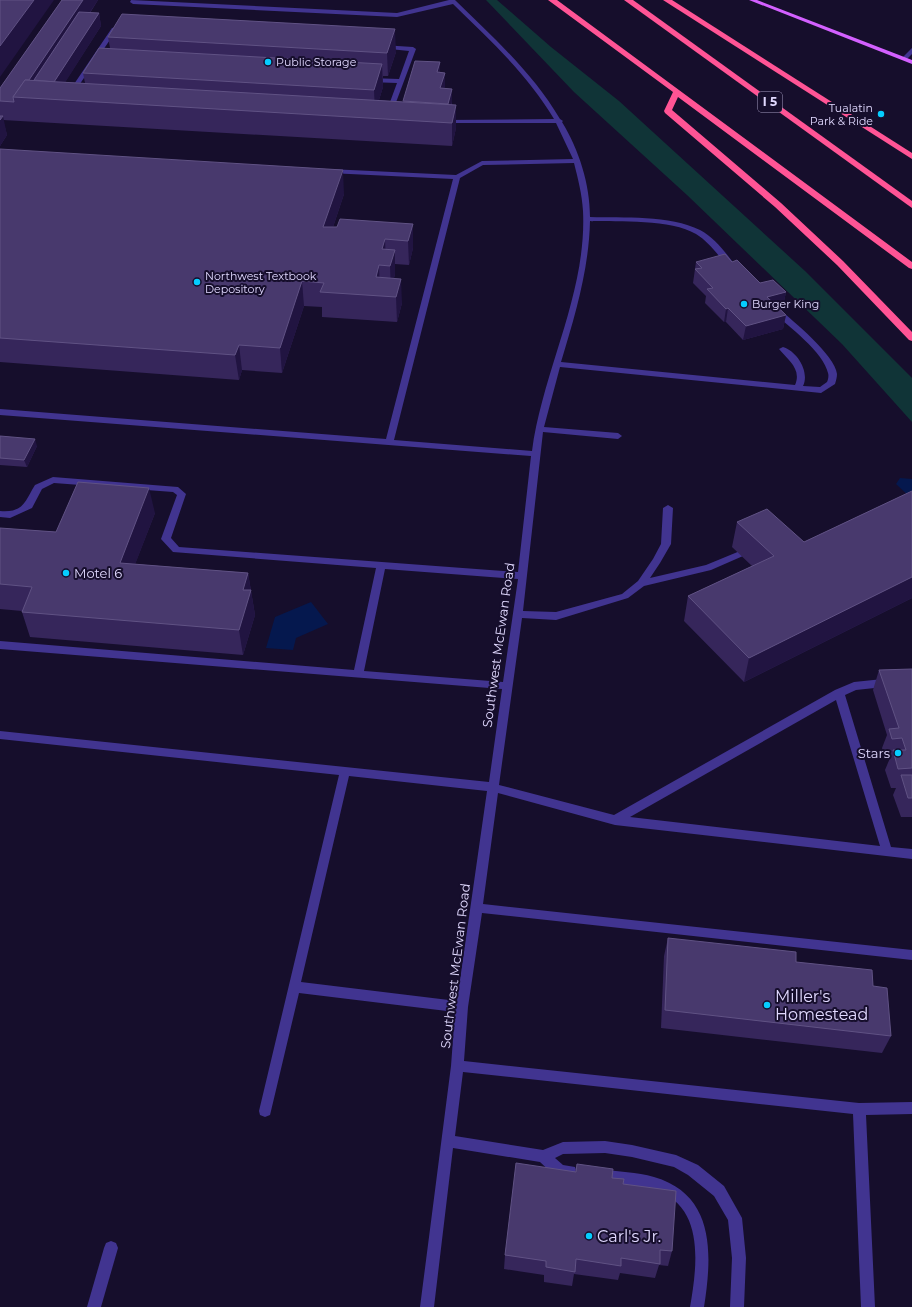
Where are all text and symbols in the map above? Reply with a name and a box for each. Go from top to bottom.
place label: Public Storage [276,55,357,69]
marker: Public Storage [263,57,273,67]
road number: I 5 [758,92,782,112]
place label: Tualatin Park & Ride [810,101,873,128]
marker: Tualatin Park & Ride [876,109,886,119]
place label: Northwest Textbook Depository [205,269,317,296]
marker: Northwest Textbook Depository [192,277,202,287]
place label: Burger King [752,297,819,311]
marker: Burger King [739,299,749,309]
street label: Southwest McEwan Road [479,562,517,728]
place label: Motel 6 [74,565,122,581]
marker: Motel 6 [61,568,71,578]
place label: Stars [858,745,890,761]
marker: Stars [893,748,903,758]
street label: Southwest McEwan Road [437,883,473,1049]
place label: Miller's Homestead [775,987,868,1024]
marker: Miller's Homestead [762,1000,772,1010]
place label: Carl's Jr. [597,1227,661,1246]
marker: Carl's Jr. [584,1231,594,1241]

